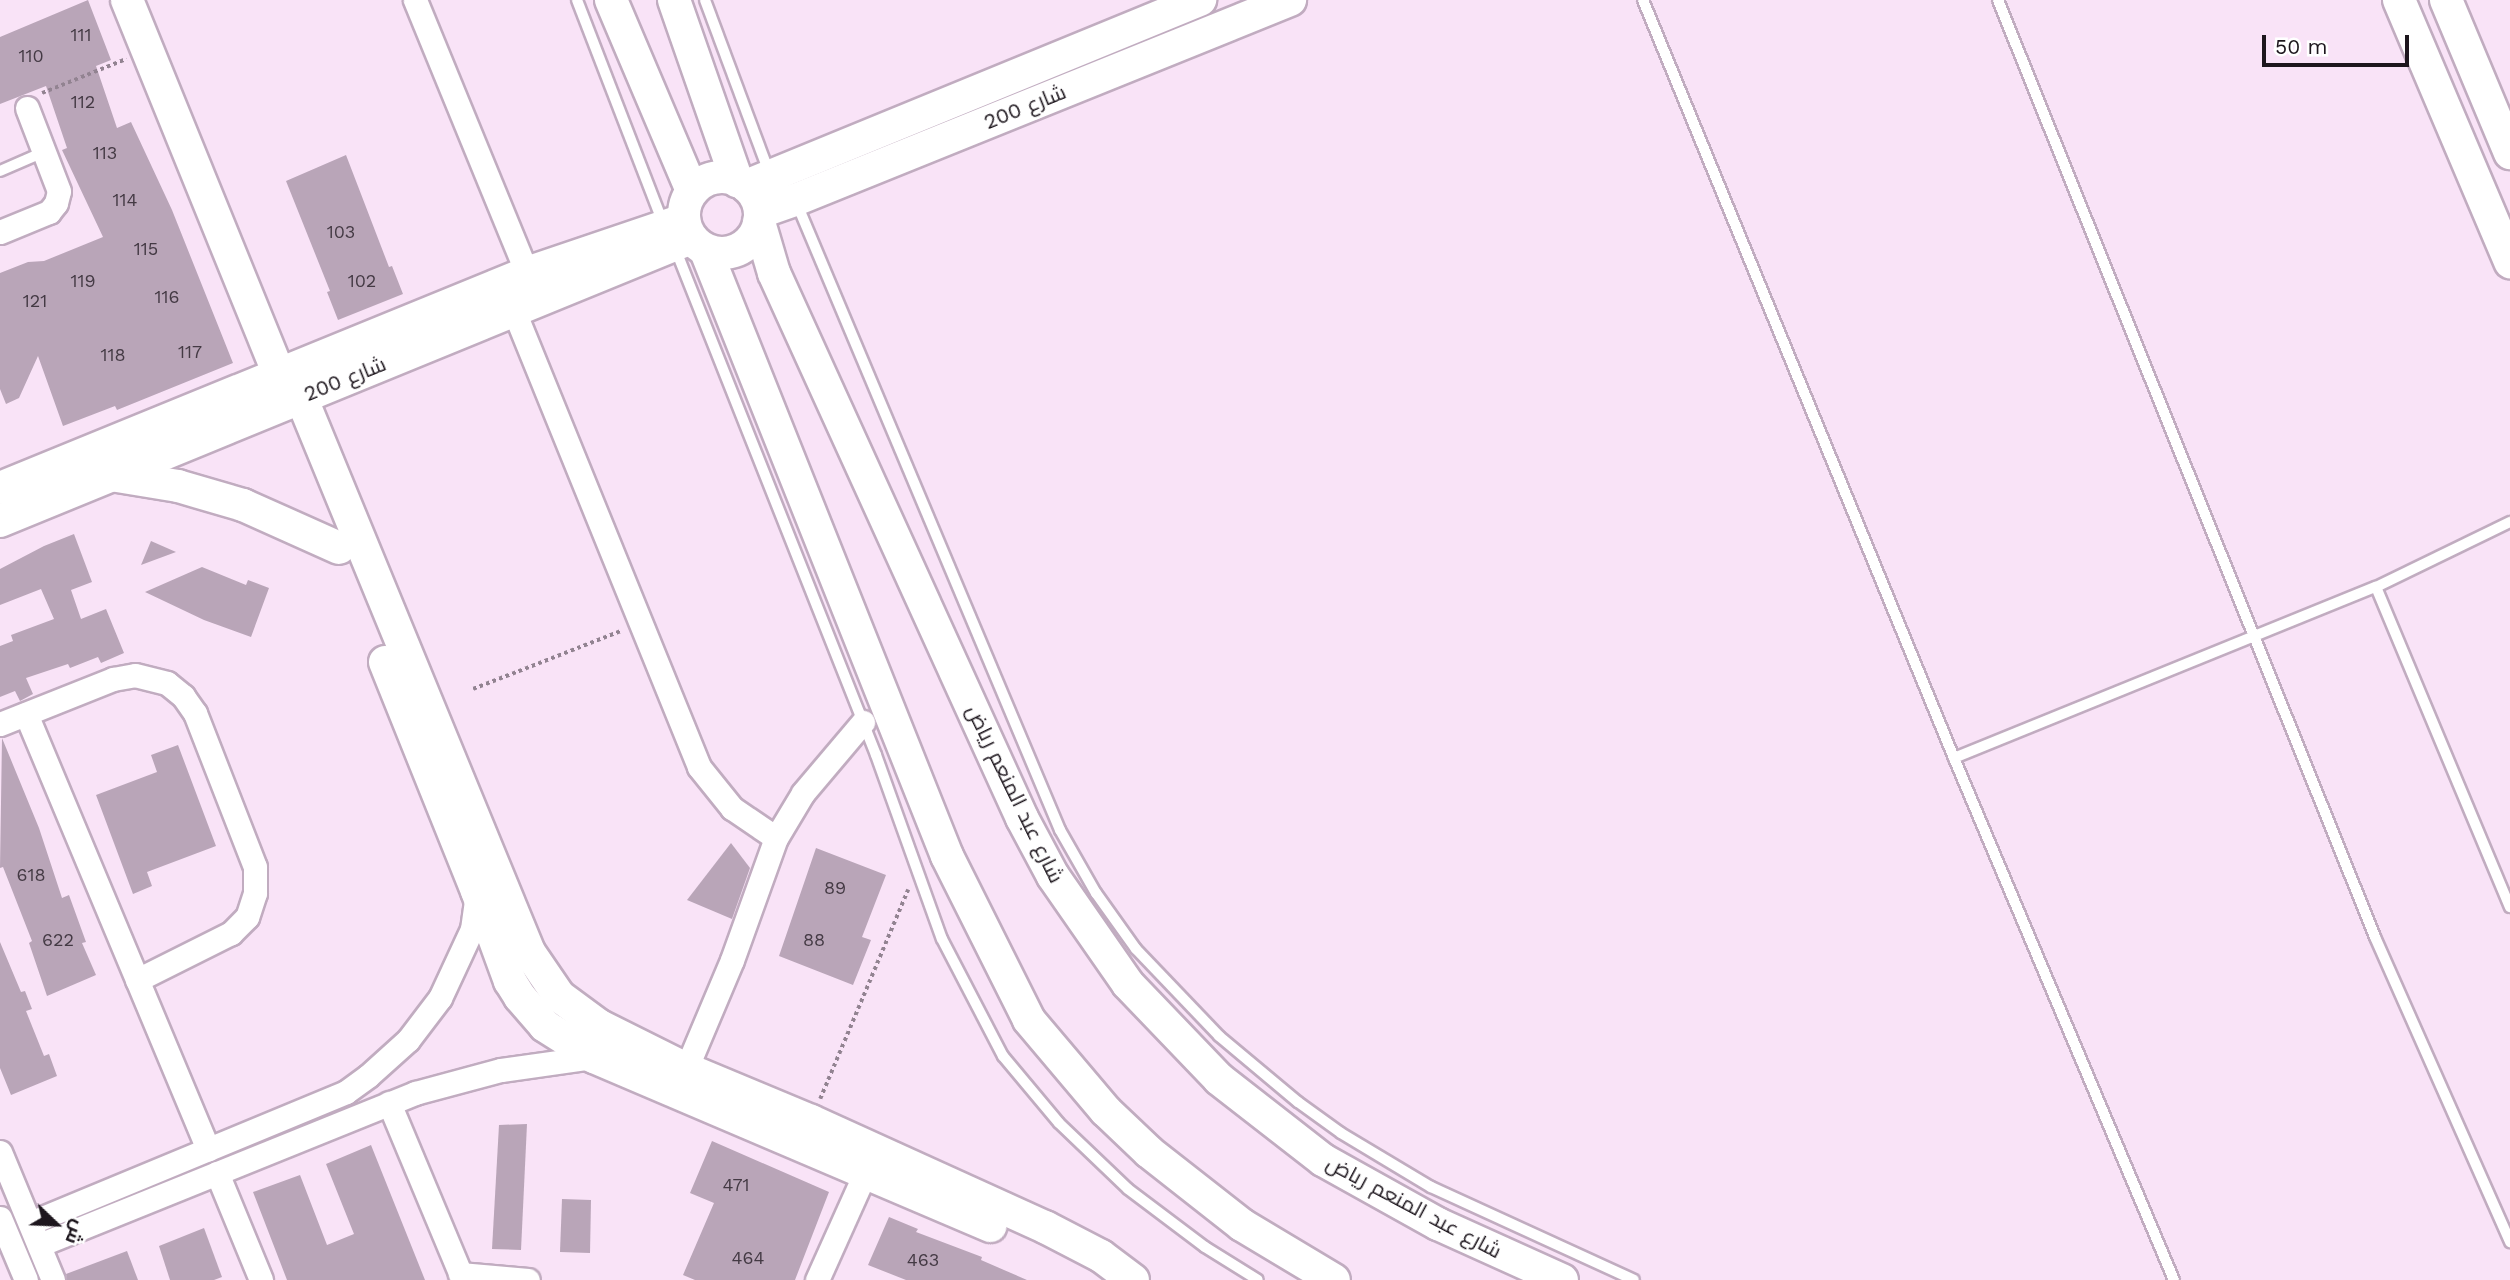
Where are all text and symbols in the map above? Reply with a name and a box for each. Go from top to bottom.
scale bar [2265,21,2412,65]
house number: 111 [70,24,92,46]
text: 50 m [2275,34,2327,59]
house number: 110 [18,45,44,67]
street label: شارع 200 [980,79,1070,135]
house number: 112 [71,91,95,113]
house number: 113 [93,142,117,164]
house number: 114 [112,189,138,211]
house number: 103 [327,221,355,243]
house number: 115 [134,238,158,260]
house number: 119 [70,270,96,292]
house number: 102 [348,270,376,292]
house number: 116 [155,286,179,308]
house number: 121 [23,290,47,312]
house number: 117 [178,341,202,363]
house number: 118 [100,344,126,366]
street label: شارع 200 [300,351,390,407]
street label: شارع عبد المنعم رياض [961,701,1069,887]
house number: 618 [16,864,46,886]
house number: 89 [824,877,846,899]
house number: 622 [42,929,74,951]
house number: 88 [803,929,825,951]
street label: شارع عبد المنعم رياض [1322,1150,1506,1264]
house number: 471 [722,1174,750,1196]
north arrow [21,1189,91,1259]
text: ش [60,1217,91,1248]
house number: 464 [732,1247,764,1269]
house number: 463 [907,1249,939,1271]

